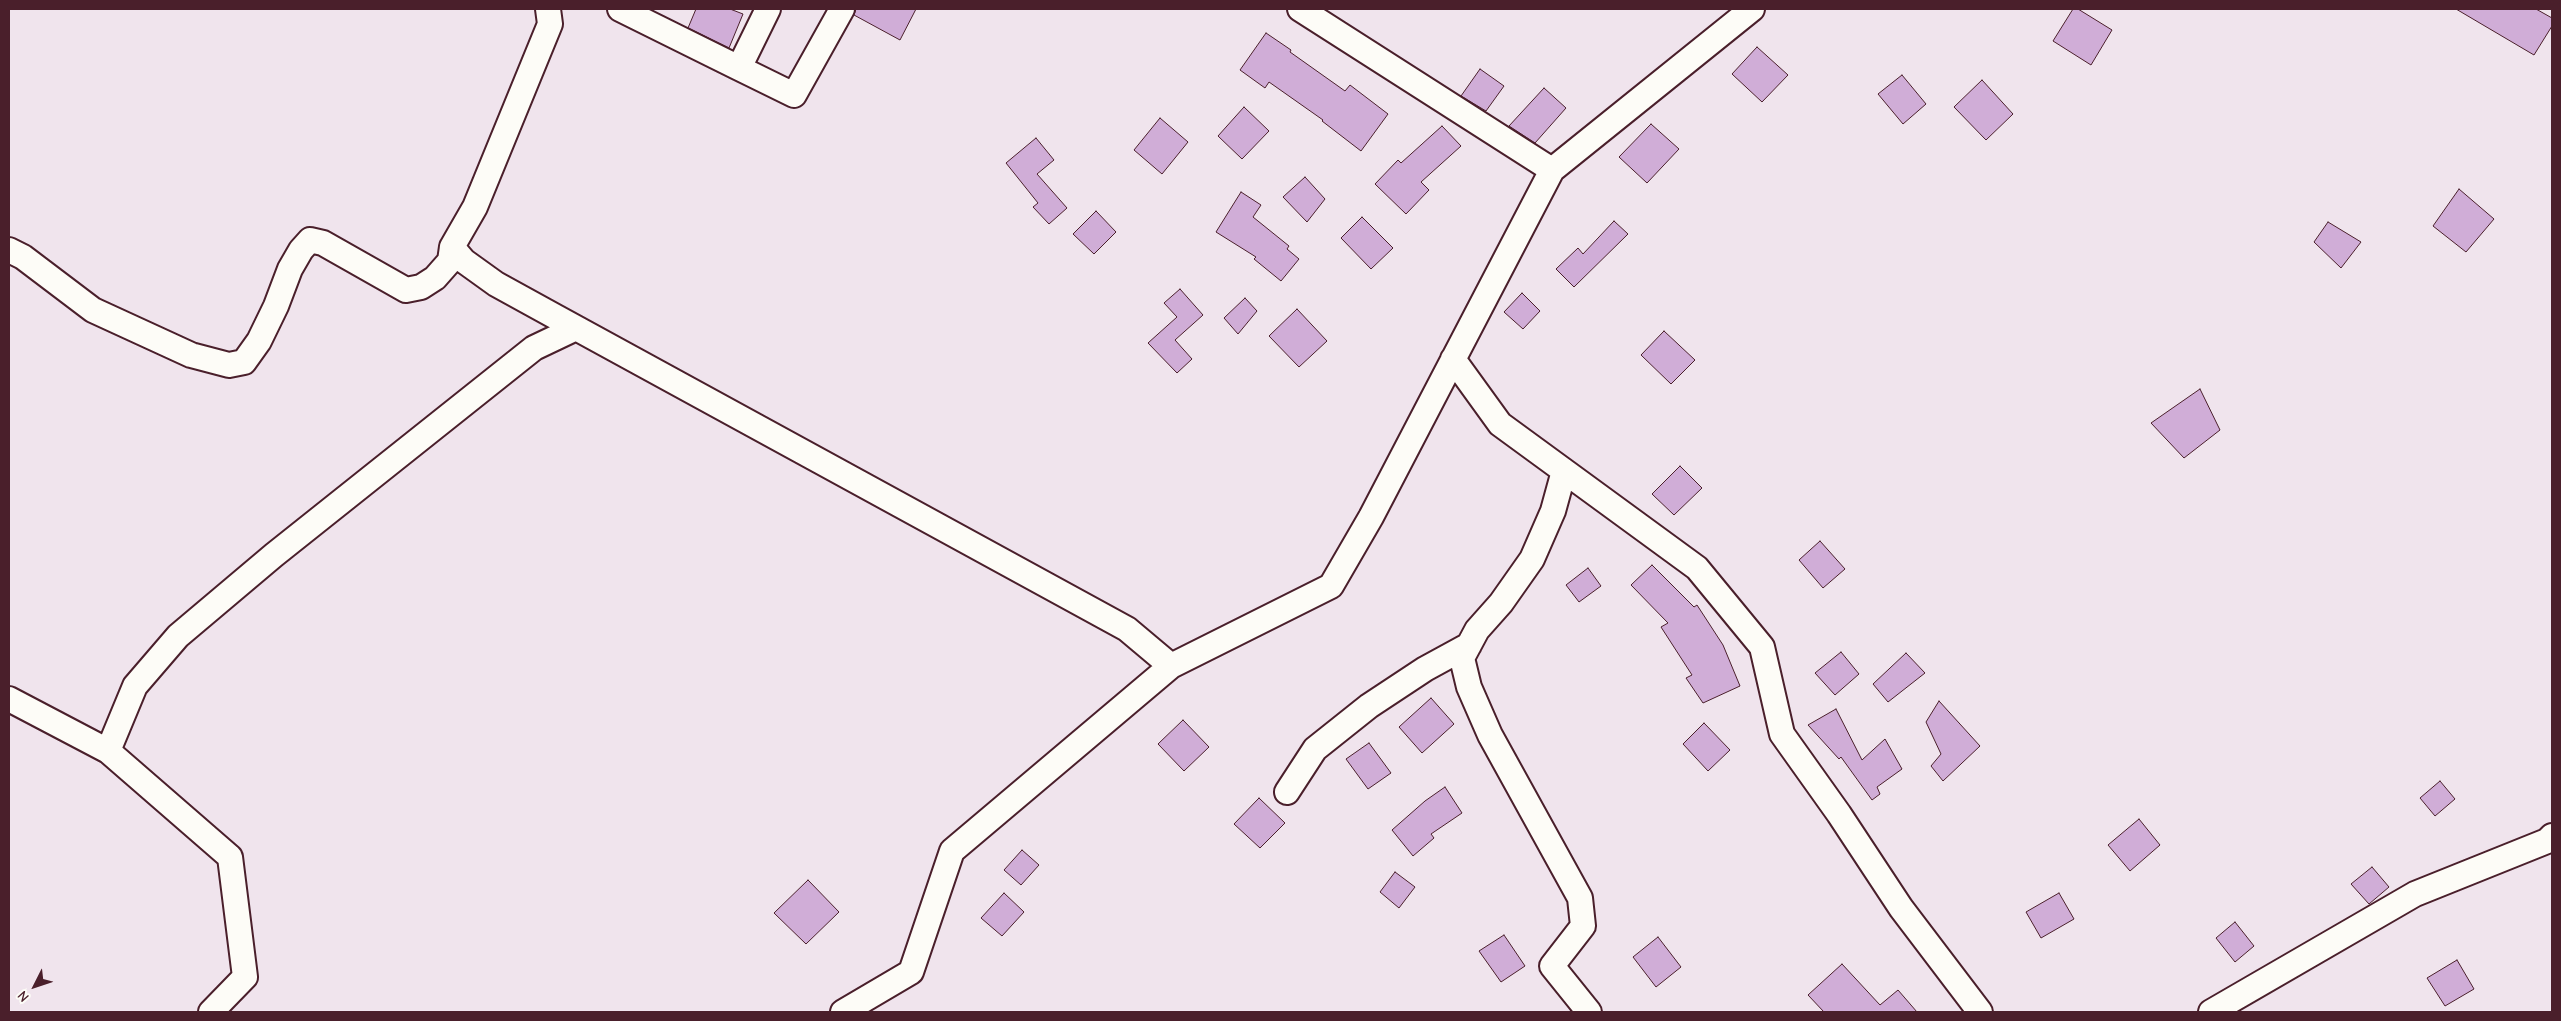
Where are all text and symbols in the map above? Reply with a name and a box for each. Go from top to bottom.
north arrow [10,961,60,1011]
text: N [14,987,33,1005]

